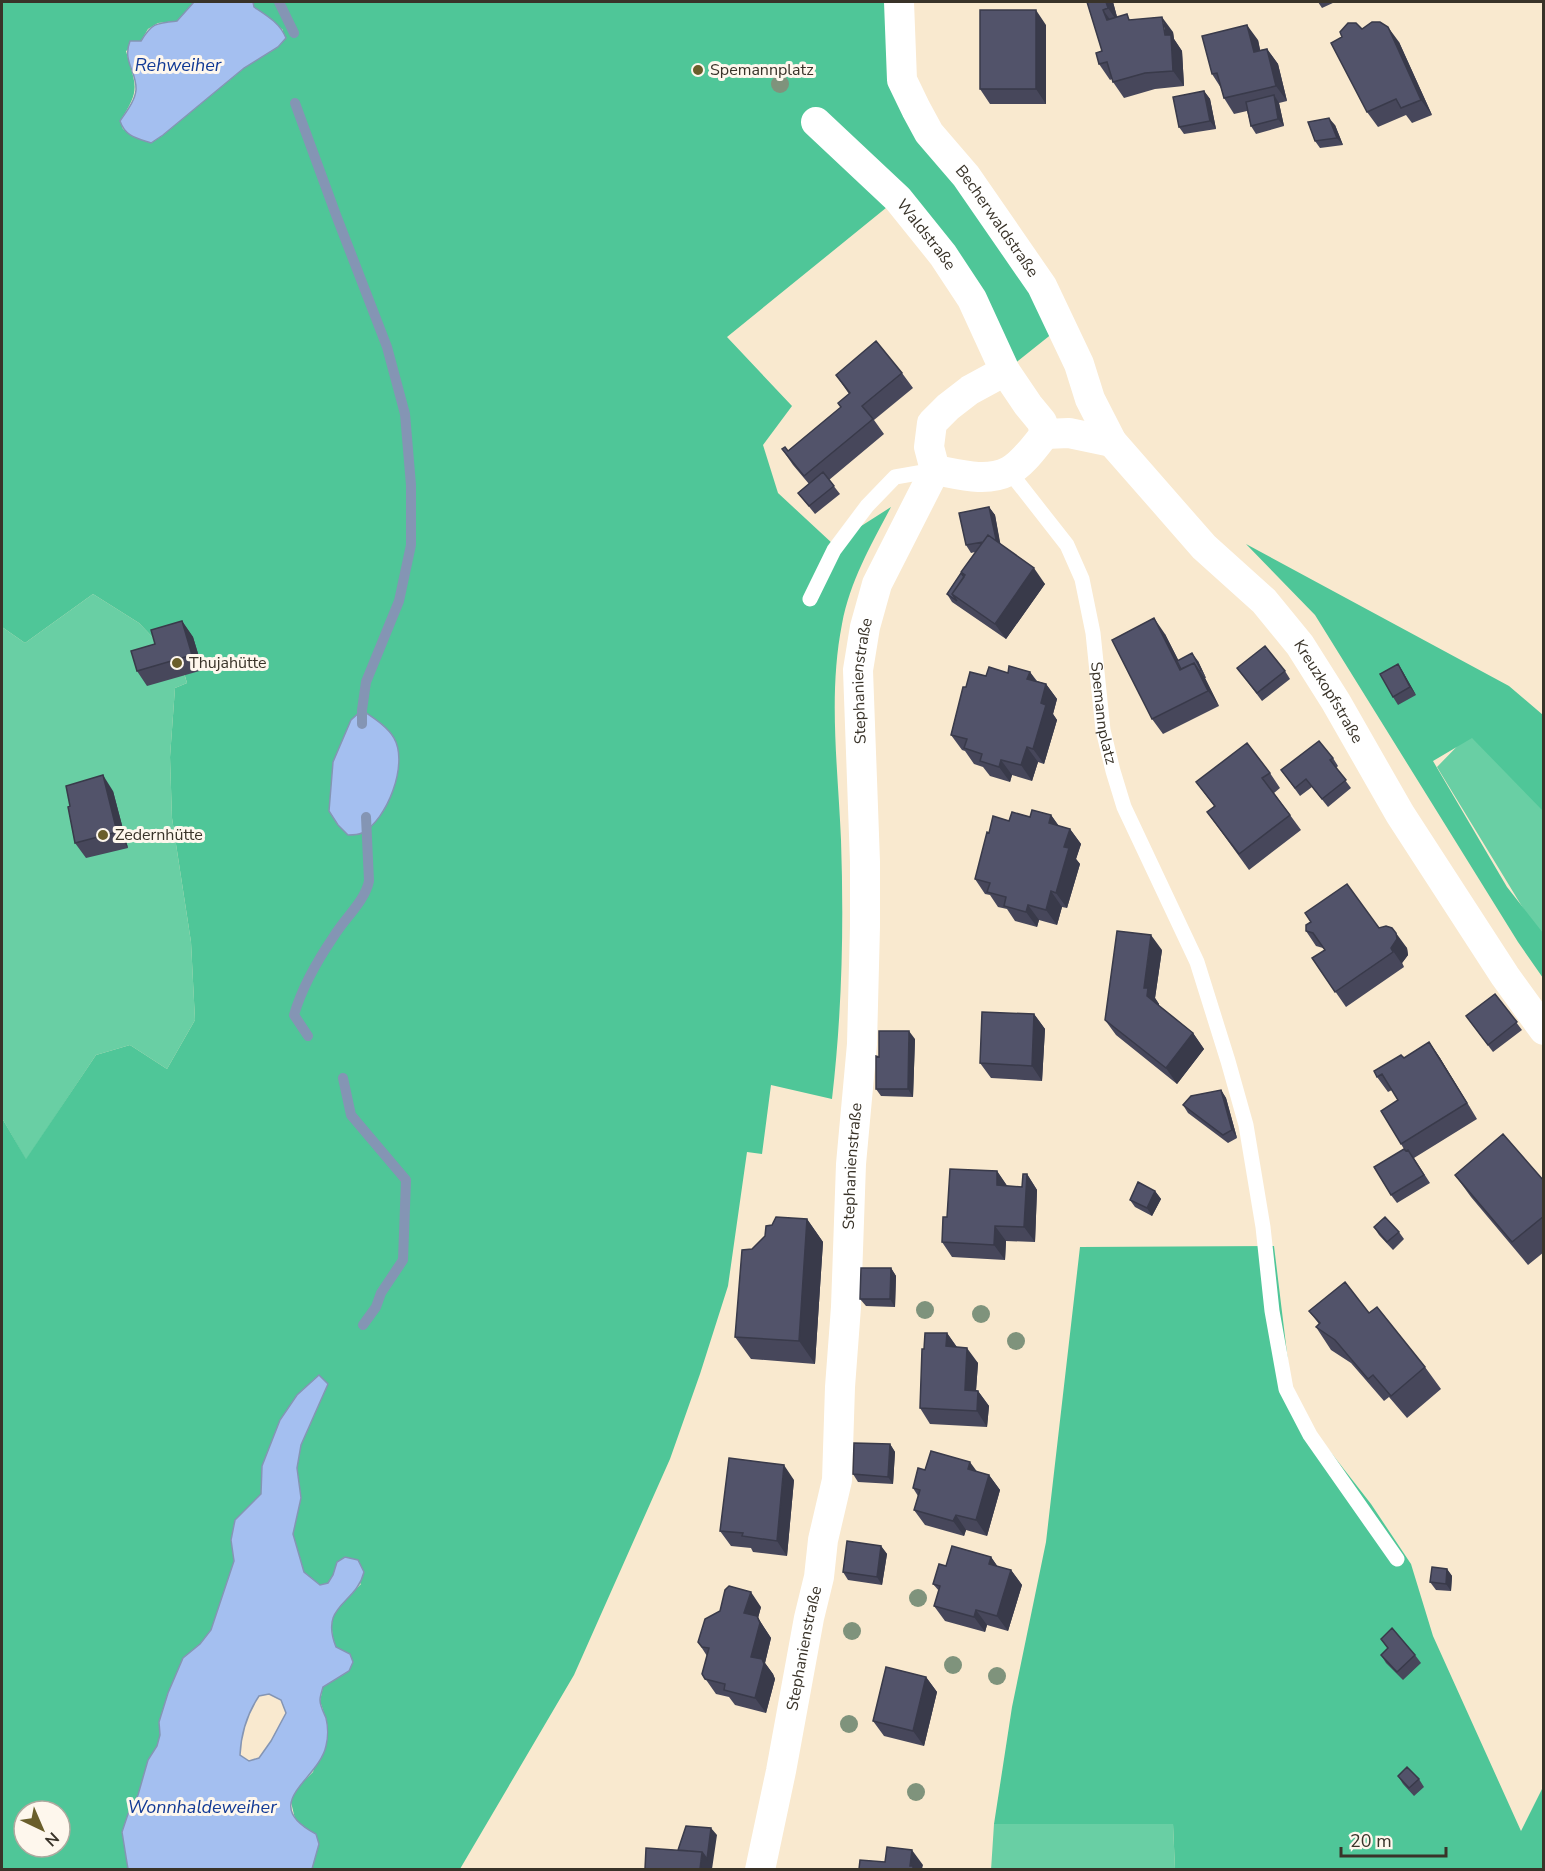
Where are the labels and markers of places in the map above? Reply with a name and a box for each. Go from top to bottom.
place label: Spemannplatz [710,59,814,81]
marker: Spemannplatz [691,63,705,77]
place label: Thujahütte [189,652,266,674]
marker: Thujahütte [170,656,184,670]
place label: Zedernhütte [115,824,203,846]
marker: Zedernhütte [96,828,110,842]

